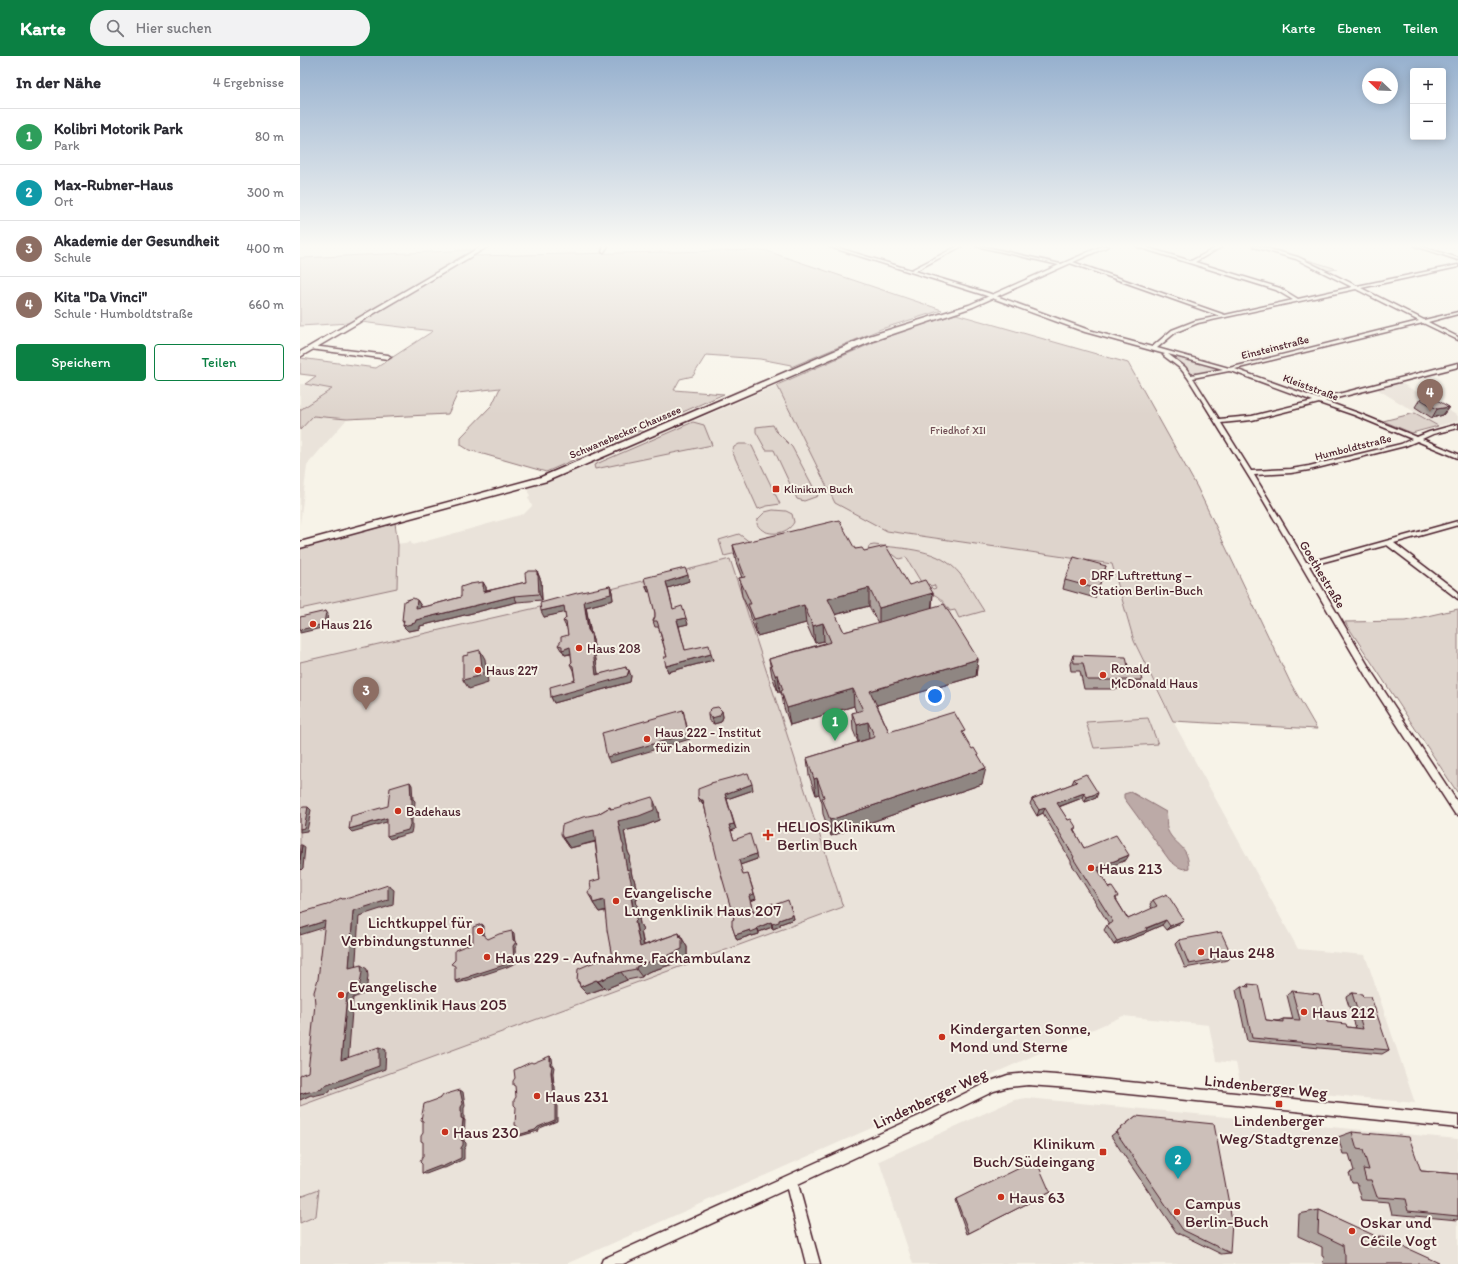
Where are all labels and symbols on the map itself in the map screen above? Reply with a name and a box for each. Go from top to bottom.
north arrow [1362,68,1398,104]
street label: Einsteinstraße [1240,333,1310,362]
street label: Kleiststraße [1281,371,1340,404]
pin: 4 [1417,379,1443,412]
street label: Schwanebecker Chaussee [567,403,683,462]
park label: Friedhof XII [930,424,986,437]
street label: Humboldtstraße [1313,432,1393,463]
place label: Klinikum Buch [784,483,853,496]
marker: Klinikum Buch [771,484,781,494]
street label: Goethestraße [1297,538,1349,611]
place label: DRF Luftrettung – Station Berlin-Buch [1091,568,1203,598]
marker: DRF Luftrettung – Station Berlin-Buch [1078,577,1088,587]
place label: Haus 216 [321,617,372,632]
marker: Haus 216 [308,619,318,629]
place label: Haus 208 [587,641,641,656]
marker: Haus 208 [574,643,584,653]
place label: Ronald McDonald Haus [1111,661,1198,691]
place label: Haus 227 [486,663,538,678]
marker: Haus 227 [473,665,483,675]
marker: Ronald McDonald Haus [1098,670,1108,680]
pin: 3 [353,677,379,710]
your location [925,686,945,706]
pin: 1 [822,708,848,741]
place label: Haus 222 - Institut für Labormedizin [655,725,761,755]
marker: Haus 222 - Institut für Labormedizin [642,734,652,744]
place label: Badehaus [406,804,461,819]
marker: Badehaus [393,806,403,816]
place label: HELIOS Klinikum Berlin Buch [777,817,896,854]
marker: HELIOS Klinikum Berlin Buch [762,829,774,841]
place label: Haus 213 [1099,859,1163,878]
marker: Haus 213 [1086,863,1096,873]
place label: Evangelische Lungenklinik Haus 207 [624,883,781,920]
marker: Evangelische Lungenklinik Haus 207 [611,896,621,906]
place label: Lichtkuppel für Verbindungstunnel [341,913,473,950]
marker: Lichtkuppel für Verbindungstunnel [475,926,485,936]
place label: Haus 248 [1209,943,1275,962]
marker: Haus 248 [1196,947,1206,957]
place label: Haus 229 - Aufnahme, Fachambulanz [495,948,751,967]
marker: Haus 229 - Aufnahme, Fachambulanz [482,952,492,962]
place label: Evangelische Lungenklinik Haus 205 [349,977,507,1014]
marker: Evangelische Lungenklinik Haus 205 [336,990,346,1000]
place label: Haus 212 [1312,1003,1376,1022]
marker: Haus 212 [1299,1007,1309,1017]
place label: Kindergarten Sonne, Mond und Sterne [950,1019,1091,1056]
marker: Kindergarten Sonne, Mond und Sterne [937,1032,947,1042]
street label: Lindenberger Weg [870,1063,991,1133]
street label: Lindenberger Weg [1203,1071,1329,1103]
place label: Haus 231 [545,1087,609,1106]
marker: Haus 231 [532,1091,542,1101]
marker: Lindenberger Weg/Stadtgrenze [1274,1099,1284,1109]
place label: Lindenberger Weg/Stadtgrenze [1219,1111,1339,1148]
place label: Haus 230 [453,1123,519,1142]
marker: Haus 230 [440,1127,450,1137]
place label: Klinikum Buch/Südeingang [973,1134,1096,1171]
pin: 2 [1165,1146,1191,1179]
marker: Klinikum Buch/Südeingang [1098,1147,1108,1157]
place label: Haus 63 [1009,1188,1065,1207]
marker: Haus 63 [996,1192,1006,1202]
place label: Campus Berlin-Buch [1185,1194,1268,1231]
marker: Campus Berlin-Buch [1172,1207,1182,1217]
place label: Oskar und Cécile Vogt [1360,1213,1437,1250]
marker: Oskar und Cécile Vogt [1347,1226,1357,1236]

